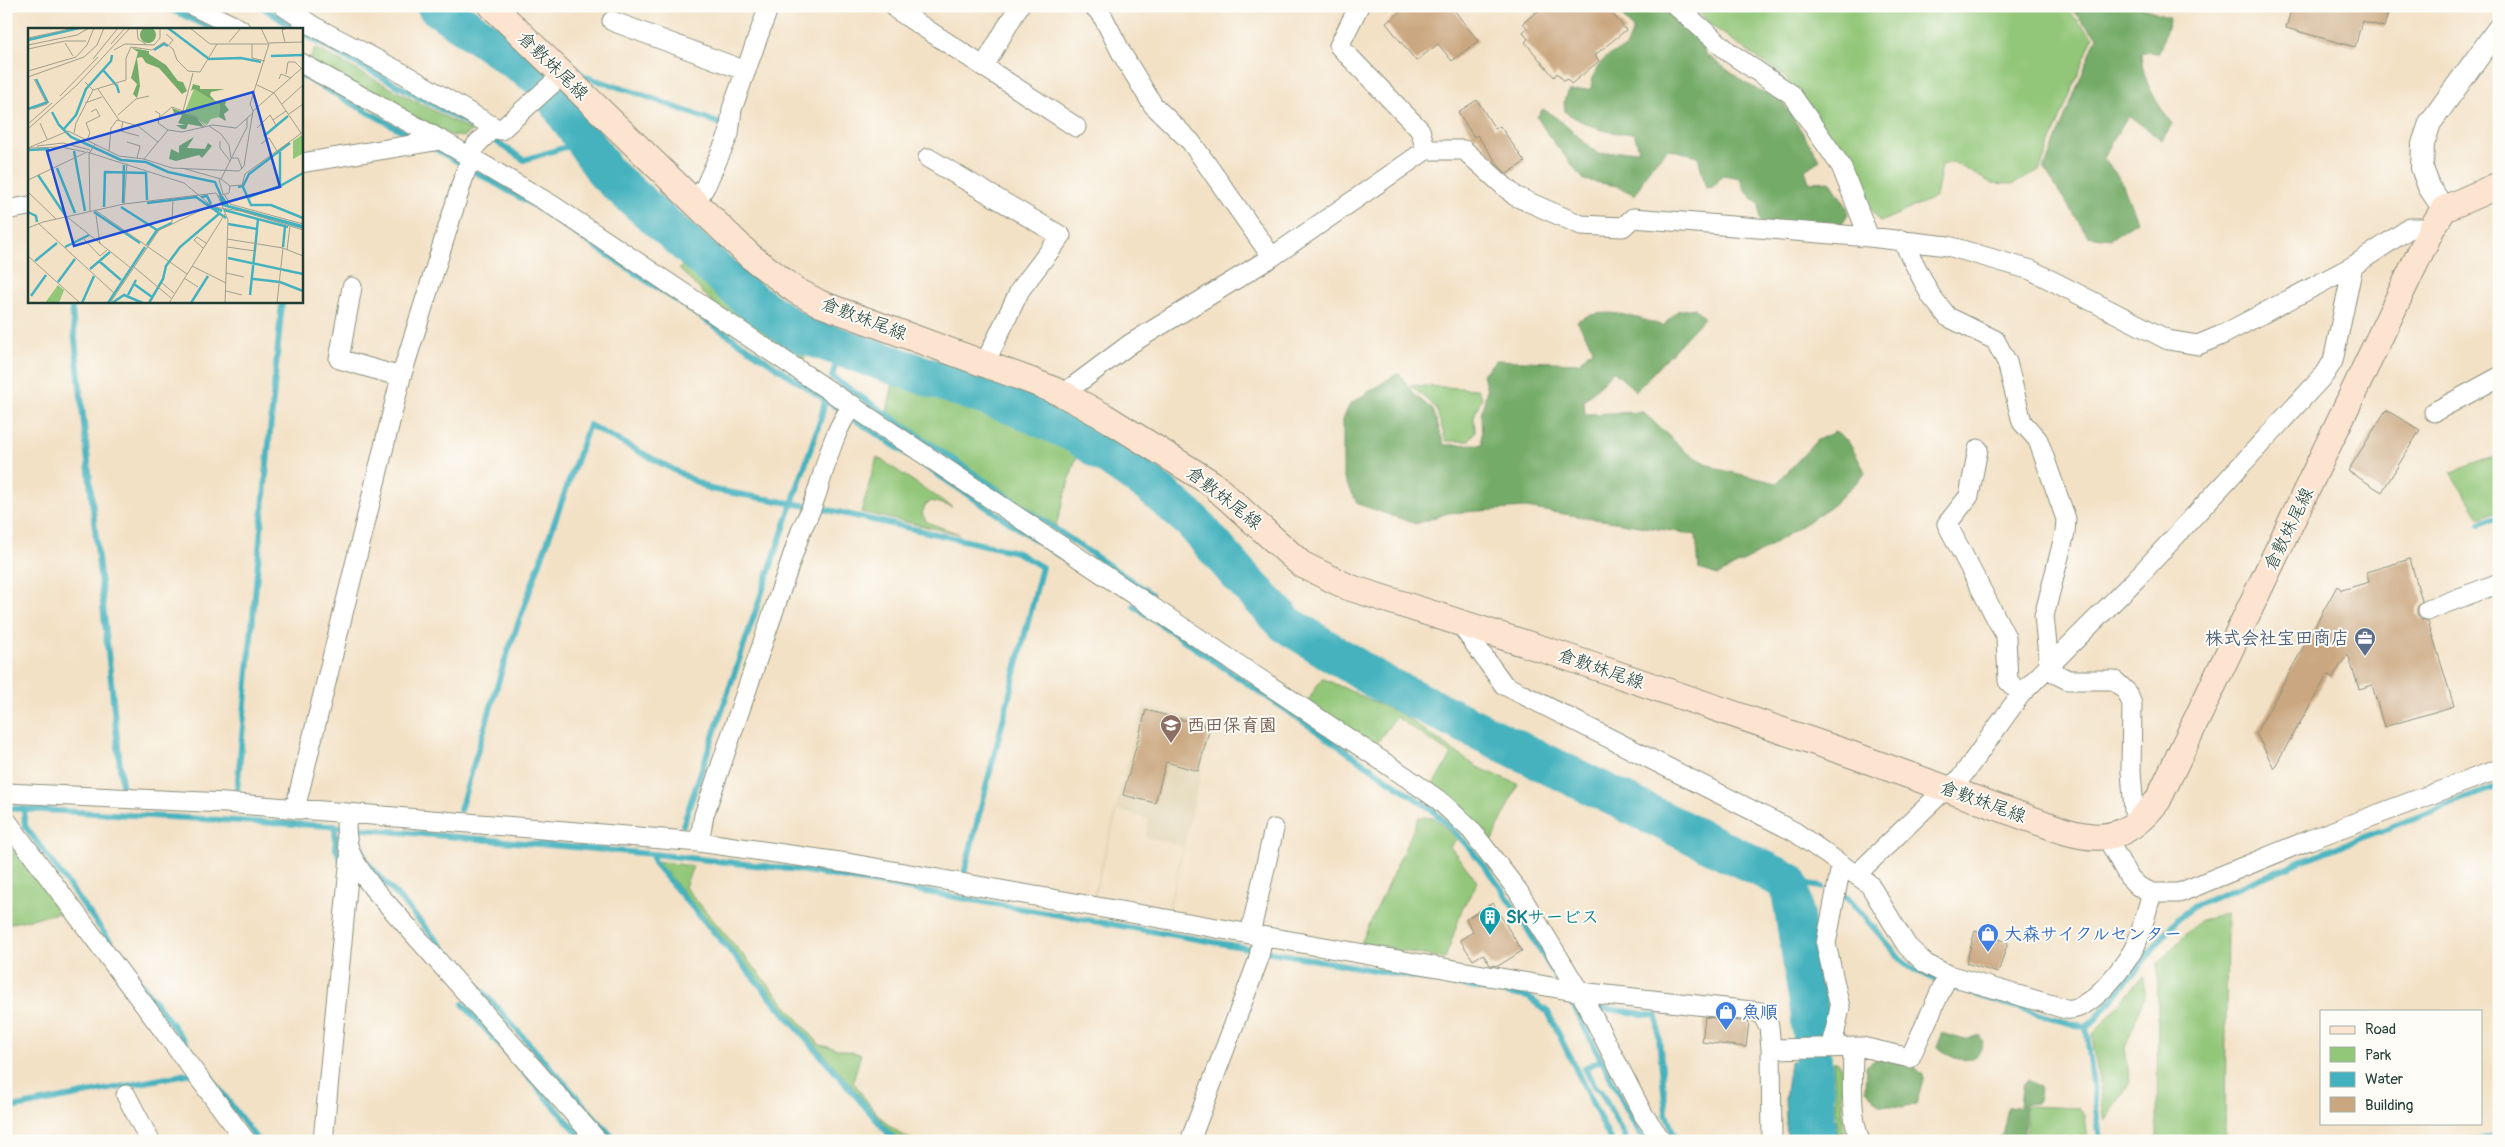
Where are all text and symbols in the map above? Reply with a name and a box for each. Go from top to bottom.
street label: 倉敷妹尾線 [513,26,593,106]
inset map [28,28,302,302]
street label: 倉敷妹尾線 [818,292,910,346]
street label: 倉敷妹尾線 [1181,461,1267,535]
street label: 倉敷妹尾線 [2259,484,2319,574]
office icon: 株式会社宝田商店 [2353,626,2377,657]
place label: 株式会社宝田商店 [2205,627,2349,650]
street label: 倉敷妹尾線 [1555,643,1647,695]
school or university icon: 西田保育園 [1159,713,1183,744]
place label: 西田保育園 [1187,714,1277,737]
street label: 倉敷妹尾線 [1937,776,2029,828]
building icon: SKサービス [1478,905,1502,936]
place label: SKサービス [1506,906,1599,929]
shop icon: 大森サイクルセンター [1976,922,2000,953]
place label: 大森サイクルセンター [2004,923,2182,946]
shop icon: 魚順 [1714,1000,1738,1031]
place label: 魚順 [1742,1001,1778,1024]
legend [2320,1010,2482,1124]
text: Road [2365,1020,2396,1039]
text: Park [2365,1046,2392,1065]
text: Water [2365,1070,2404,1089]
text: Building [2365,1096,2413,1115]

